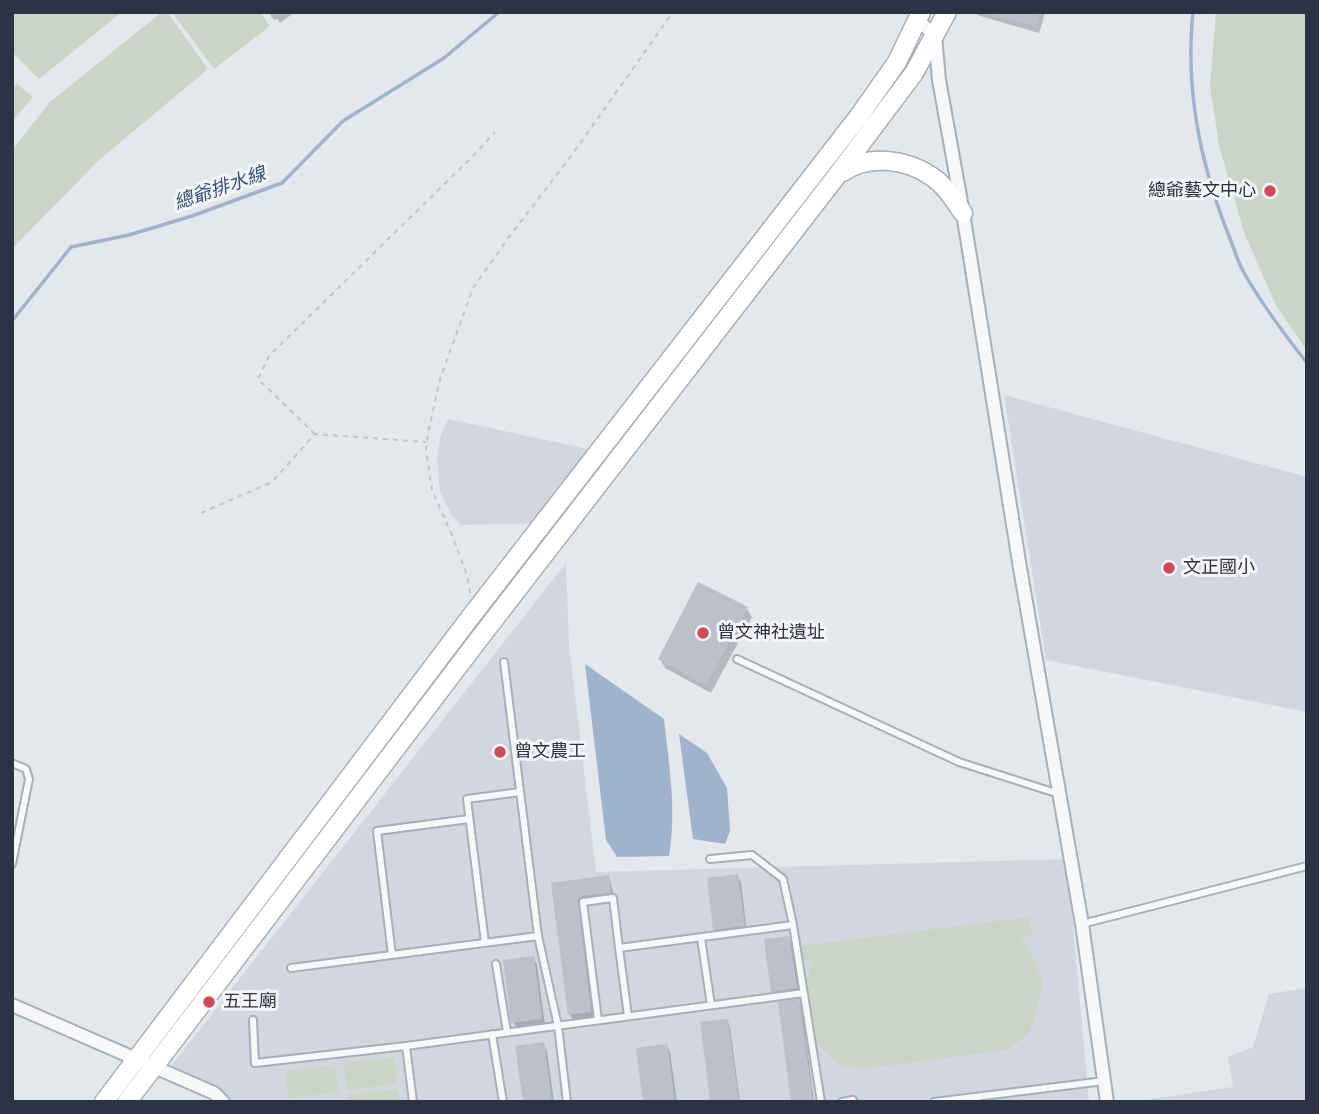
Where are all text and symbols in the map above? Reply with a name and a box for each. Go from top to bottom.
water label: 總爺排水線 [171,163,269,215]
place label: 總爺藝文中心 [1148,180,1256,202]
marker: 總爺藝文中心 [1262,183,1278,199]
place label: 文正國小 [1183,557,1255,579]
marker: 文正國小 [1161,560,1177,576]
place label: 曾文神社遺址 [717,622,825,644]
marker: 曾文神社遺址 [695,625,711,641]
place label: 曾文農工 [514,741,586,763]
marker: 曾文農工 [492,744,508,760]
place label: 五王廟 [223,991,277,1013]
marker: 五王廟 [201,994,217,1010]

